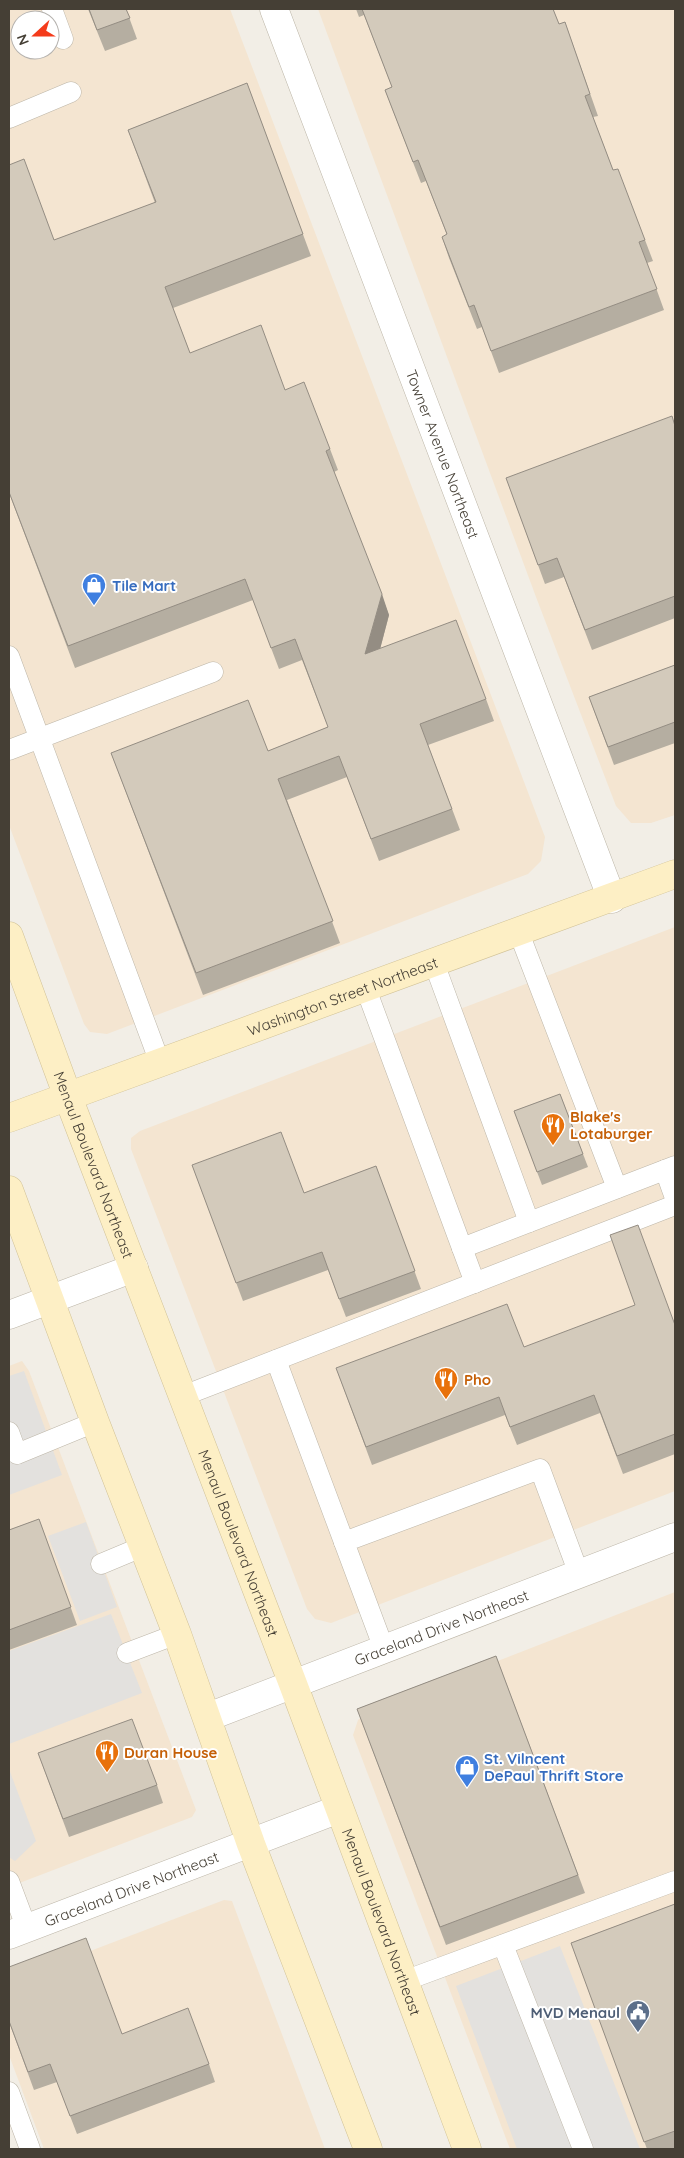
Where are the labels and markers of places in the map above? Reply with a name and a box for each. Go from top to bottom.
shop icon: Tile Mart [81,572,107,606]
place label: Tile Mart [112,576,176,595]
place label: Blake's Lotaburger [570,1107,653,1143]
restaurant icon: Blake's Lotaburger [540,1112,566,1146]
restaurant icon: Pho [433,1366,459,1400]
place label: Pho [464,1370,491,1389]
restaurant icon: Duran House [94,1739,120,1773]
place label: Duran House [124,1743,218,1762]
place label: St. Vilncent DePaul Thrift Store [484,1749,624,1785]
shop icon: St. Vilncent DePaul Thrift Store [454,1754,480,1788]
public building icon: MVD Menaul [625,1999,651,2033]
place label: MVD Menaul [530,2003,620,2022]

